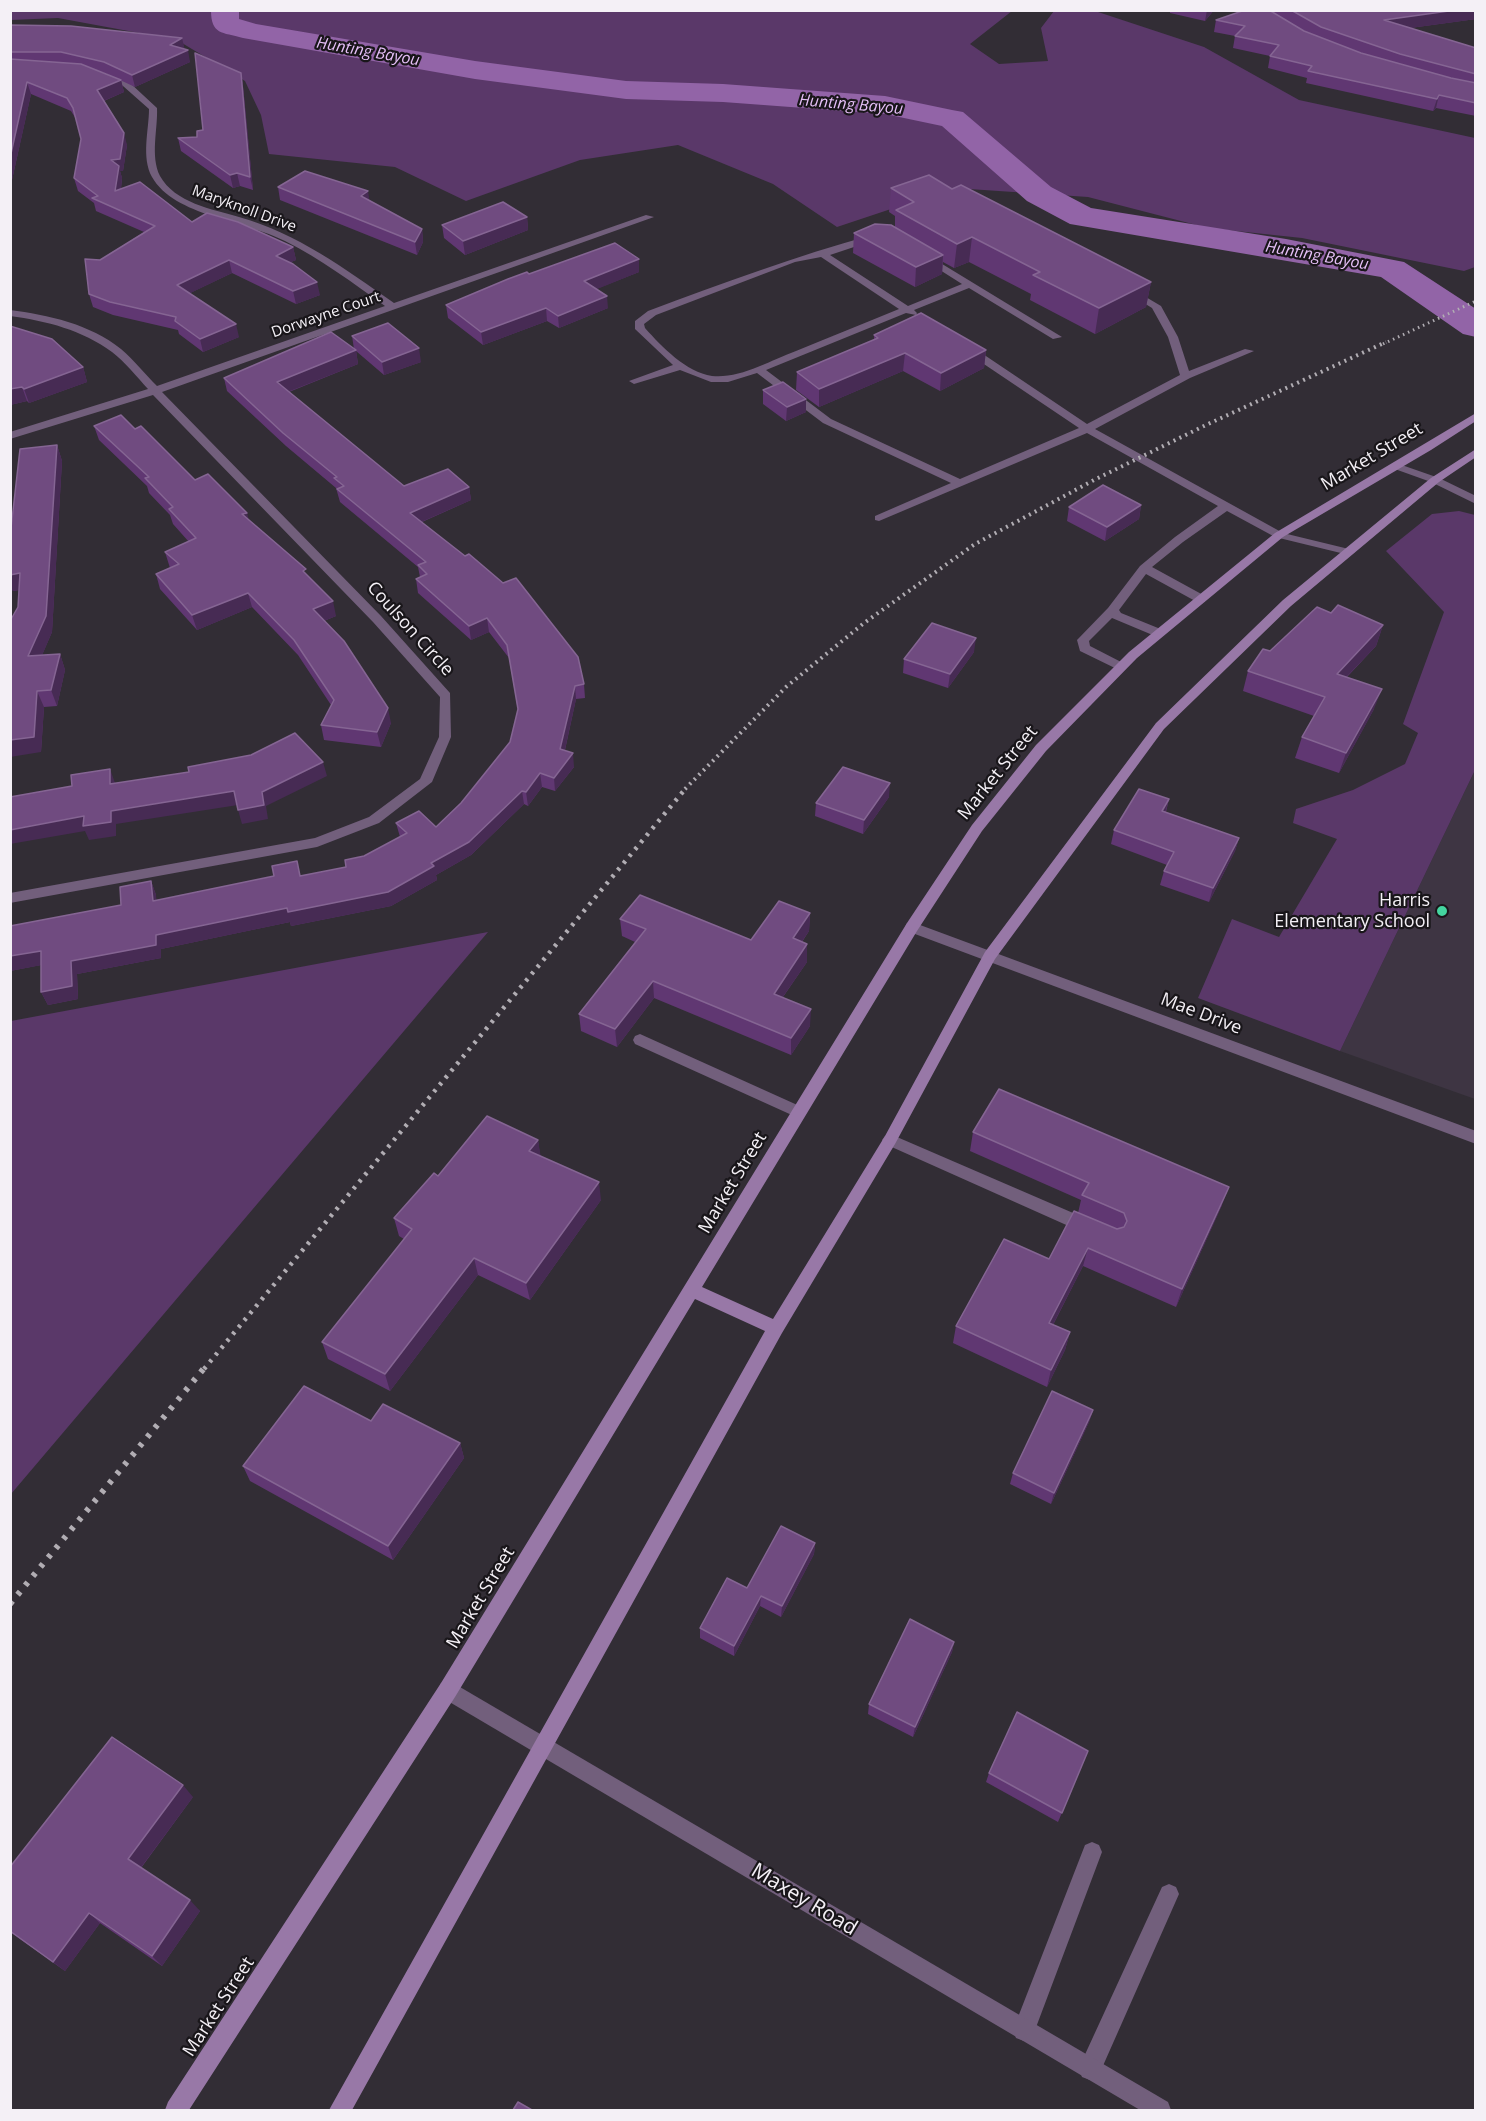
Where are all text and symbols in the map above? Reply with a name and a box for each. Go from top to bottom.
water label: Hunting Bayou [315,33,421,71]
water label: Hunting Bayou [798,91,904,119]
street label: Maryknoll Drive [189,182,299,236]
water label: Hunting Bayou [1264,237,1370,275]
street label: Dorwayne Court [269,288,383,342]
street label: Market Street [1317,418,1427,496]
street label: Coulson Circle [362,577,458,681]
street label: Market Street [954,722,1042,824]
place label: Harris Elementary School [1274,890,1430,932]
marker: Harris Elementary School [1435,904,1449,918]
street label: Mae Drive [1157,989,1245,1039]
street label: Market Street [694,1128,772,1238]
street label: Market Street [442,1543,520,1653]
street label: Maxey Road [746,1858,862,1942]
street label: Market Street [179,1953,259,2061]

